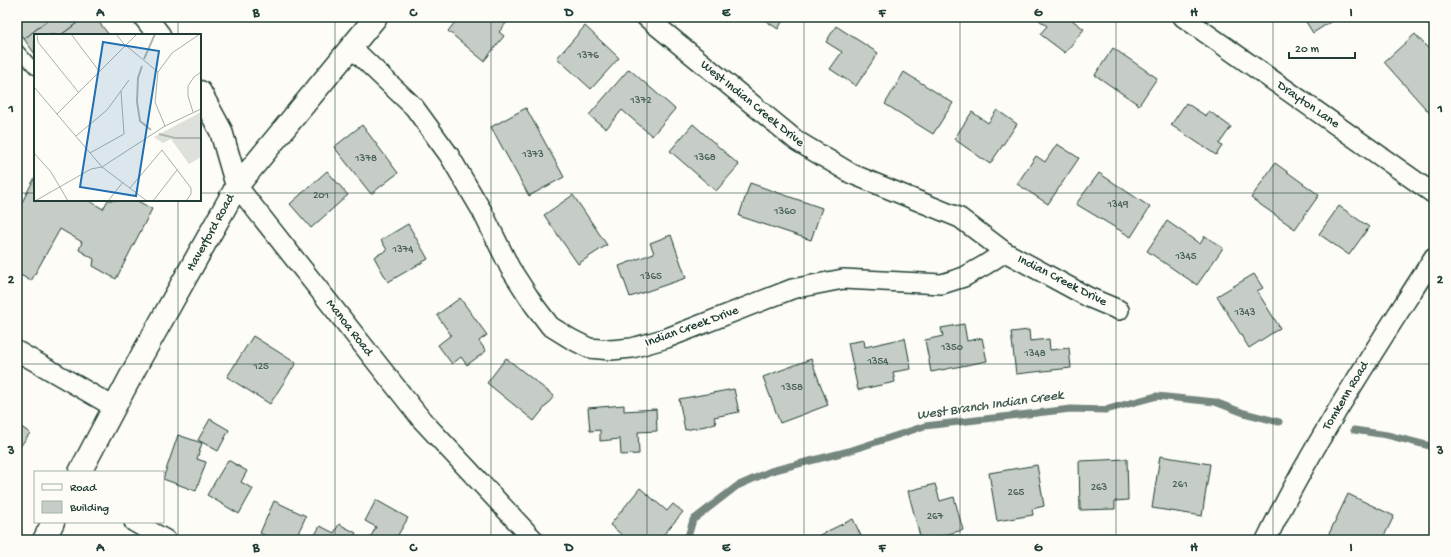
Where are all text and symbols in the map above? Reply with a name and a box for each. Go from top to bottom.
text: A [95,6,105,21]
text: B [252,6,261,21]
text: C [408,6,418,21]
text: D [564,6,574,21]
text: E [722,6,731,21]
text: F [878,6,887,21]
text: G [1034,6,1043,21]
text: H [1190,6,1198,21]
text: I [1349,6,1353,21]
inset map [34,34,201,201]
scale bar [1289,34,1355,60]
text: 20 m [1295,43,1320,57]
house number: 1376 [576,50,599,62]
street label: West Indian Creek Drive [697,57,807,151]
street label: Drayton Lane [1273,77,1342,132]
house number: 1372 [629,95,652,107]
text: 1 [7,102,14,117]
text: 1 [1436,102,1443,117]
house number: 1373 [521,149,544,161]
house number: 1368 [693,152,716,164]
house number: 1378 [354,153,377,165]
house number: 201 [313,190,329,202]
street label: Haverford Road [184,191,239,274]
house number: 1349 [1107,199,1129,211]
house number: 1360 [773,206,796,218]
house number: 1374 [391,244,414,256]
house number: 1345 [1174,251,1197,263]
street label: Indian Creek Drive [1015,252,1110,310]
house number: 1365 [639,271,662,283]
text: 2 [8,273,15,288]
text: 2 [1437,273,1444,288]
street label: Manoa Road [322,297,377,360]
street label: Indian Creek Drive [643,303,741,351]
house number: 1343 [1233,307,1256,319]
house number: 1350 [940,342,963,354]
house number: 1348 [1023,348,1046,360]
house number: 1354 [866,356,889,368]
street label: Tomkenn Road [1319,358,1373,434]
house number: 125 [252,361,269,373]
house number: 1358 [780,382,803,394]
water label: West Branch Indian Creek [916,387,1066,425]
text: 3 [7,444,15,459]
text: 3 [1436,444,1444,459]
legend [34,471,164,523]
house number: 261 [1172,479,1188,491]
text: Road [70,482,97,496]
house number: 263 [1091,482,1108,494]
house number: 265 [1008,487,1025,499]
text: Building [69,502,109,516]
house number: 267 [927,511,944,523]
text: A [95,541,105,556]
text: B [252,541,261,556]
text: C [408,541,418,556]
text: D [564,541,574,556]
text: E [722,541,731,556]
text: F [878,541,887,556]
text: G [1034,541,1043,556]
text: H [1190,541,1198,556]
text: I [1349,541,1353,556]

